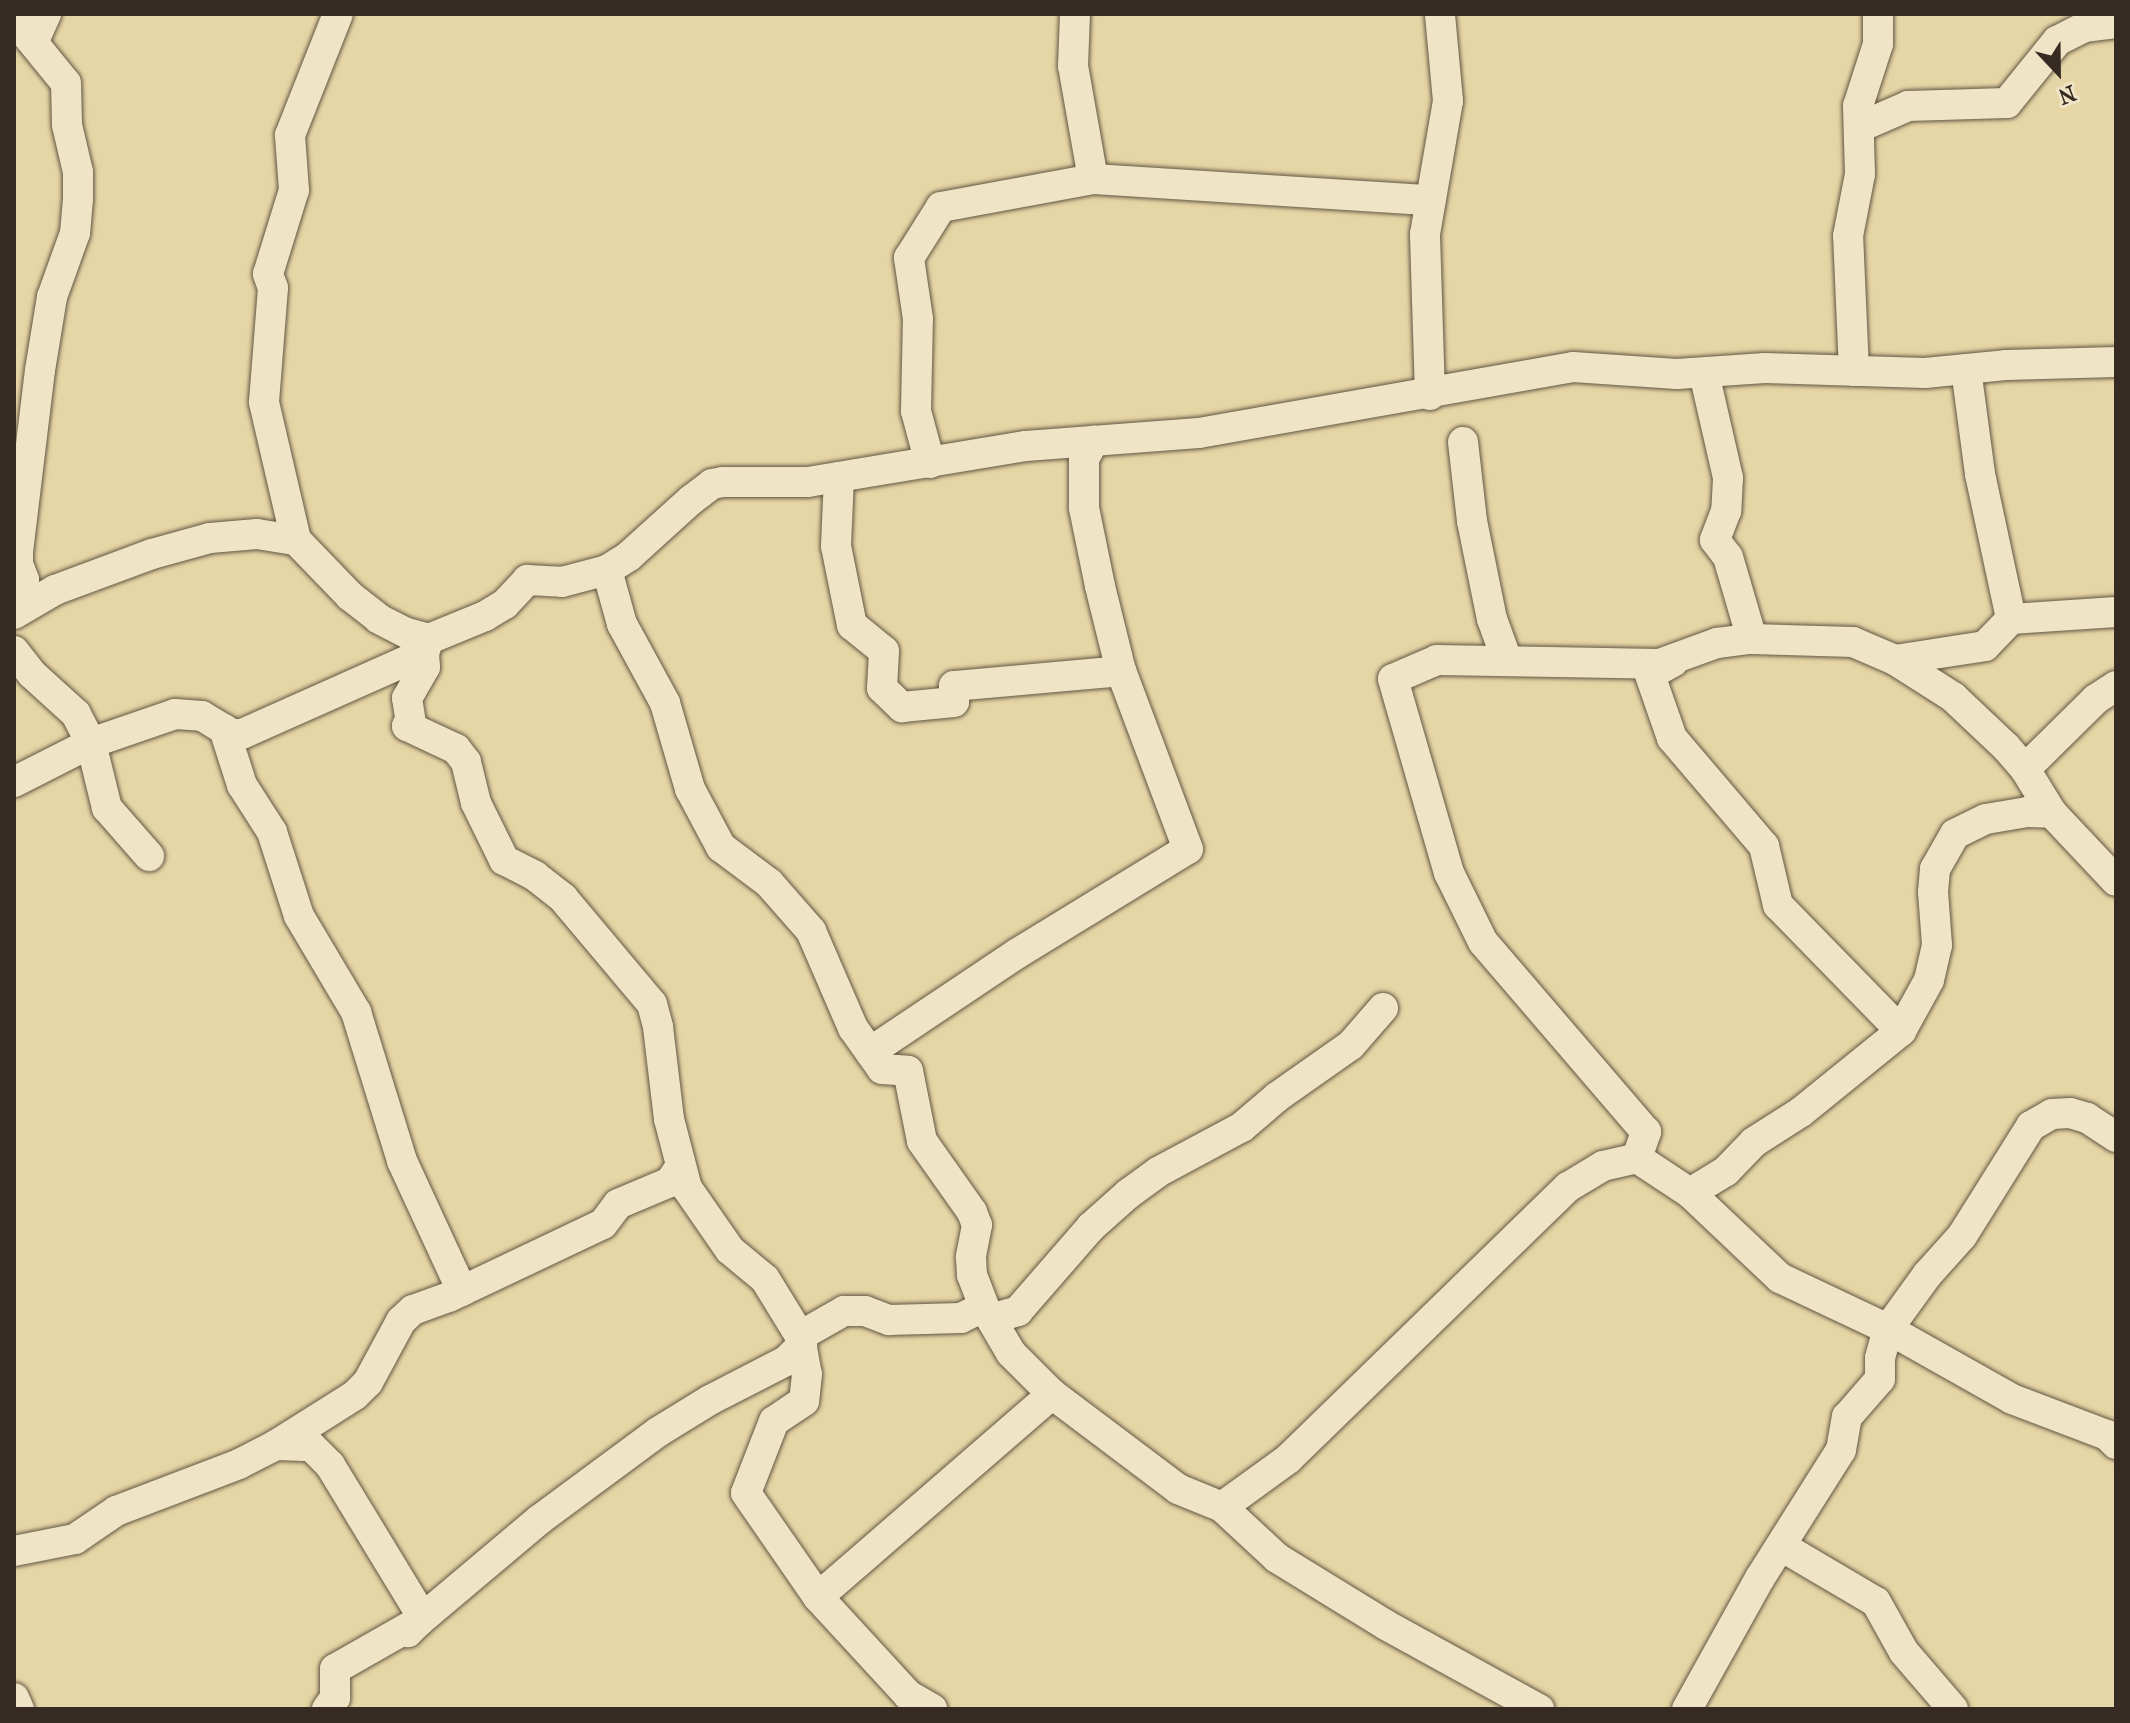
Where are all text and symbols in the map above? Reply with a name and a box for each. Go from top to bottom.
north arrow [2018,32,2098,112]
text: N [2054,79,2080,109]

